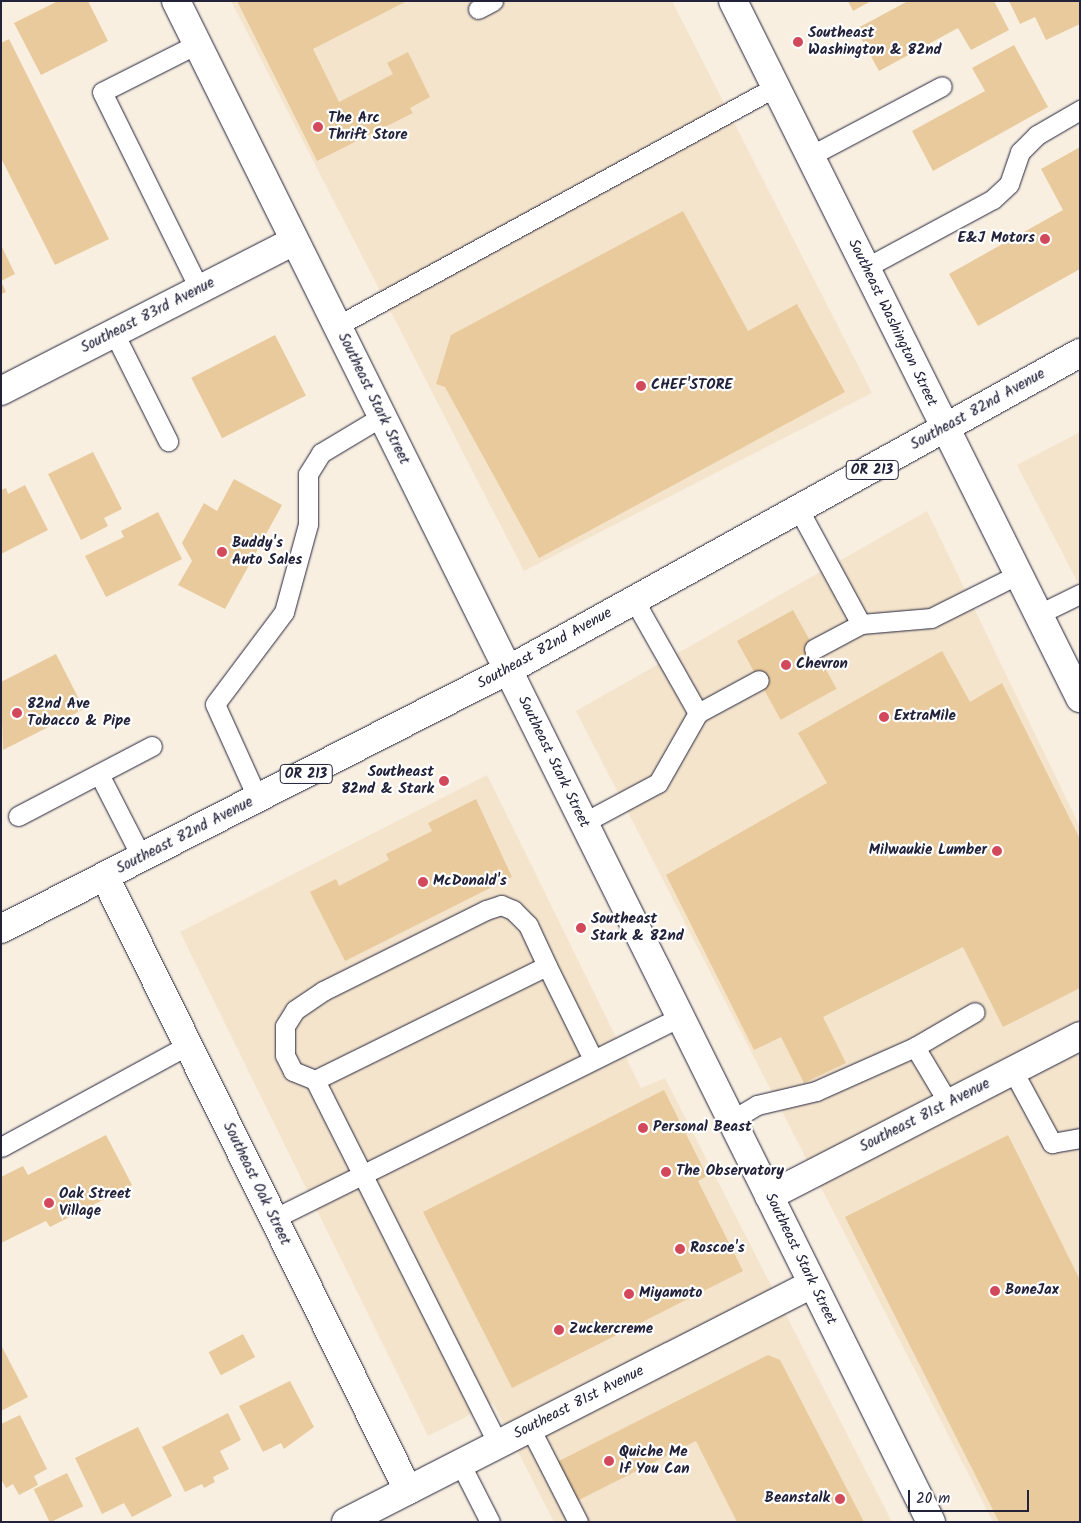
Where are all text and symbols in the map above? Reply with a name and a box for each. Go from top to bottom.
place label: Southeast Washington & 82nd [808,24,942,59]
marker: Southeast Washington & 82nd [792,36,804,48]
place label: The Arc Thrift Store [328,109,408,144]
marker: The Arc Thrift Store [312,121,324,133]
place label: E&J Motors [958,230,1035,248]
marker: E&J Motors [1039,233,1051,245]
street label: Southeast Washington Street [844,236,940,410]
street label: Southeast 83rd Avenue [78,274,218,358]
street label: Southeast Stark Street [333,330,413,468]
street label: Southeast 82nd Avenue [908,365,1048,455]
place label: CHEF'STORE [651,377,733,395]
marker: CHEF'STORE [635,380,647,392]
road number: OR 213 [844,458,900,482]
place label: Buddy's Auto Sales [232,534,302,569]
marker: Buddy's Auto Sales [216,546,228,558]
street label: Southeast 82nd Avenue [475,604,615,694]
place label: Chevron [796,656,848,674]
marker: Chevron [780,659,792,671]
street label: Southeast Stark Street [513,693,593,831]
place label: 82nd Ave Tobacco & Pipe [27,695,131,730]
marker: 82nd Ave Tobacco & Pipe [11,707,23,719]
place label: ExtraMile [894,708,956,726]
marker: ExtraMile [878,711,890,723]
road number: OR 213 [278,762,334,786]
place label: Southeast 82nd & Stark [341,763,434,798]
marker: Southeast 82nd & Stark [438,775,450,787]
street label: Southeast 82nd Avenue [114,794,256,878]
place label: Milwaukie Lumber [869,842,987,860]
marker: Milwaukie Lumber [991,845,1003,857]
place label: McDonald's [433,873,507,891]
marker: McDonald's [417,876,429,888]
place label: Southeast Stark & 82nd [591,910,684,945]
marker: Southeast Stark & 82nd [575,922,587,934]
street label: Southeast 81st Avenue [857,1075,993,1157]
street label: Southeast Oak Street [218,1119,294,1249]
place label: Personal Beast [653,1119,752,1137]
marker: Personal Beast [637,1122,649,1134]
place label: The Observatory [676,1163,784,1181]
marker: The Observatory [660,1166,672,1178]
place label: Oak Street Village [59,1185,131,1220]
street label: Southeast Stark Street [760,1190,840,1328]
marker: Oak Street Village [43,1197,55,1209]
place label: Roscoe's [690,1240,745,1258]
marker: Roscoe's [674,1243,686,1255]
place label: BoneJax [1005,1282,1059,1300]
place label: Miyamoto [639,1285,702,1303]
marker: BoneJax [989,1285,1001,1297]
marker: Miyamoto [623,1288,635,1300]
place label: Zuckercreme [569,1321,653,1339]
marker: Zuckercreme [553,1324,565,1336]
street label: Southeast 81st Avenue [511,1362,647,1444]
place label: Quiche Me If You Can [619,1443,689,1478]
marker: Quiche Me If You Can [603,1455,615,1467]
scale bar [911,1480,1032,1512]
text: 20 m [916,1487,950,1511]
place label: Beanstalk [765,1490,830,1508]
marker: Beanstalk [834,1493,846,1505]

